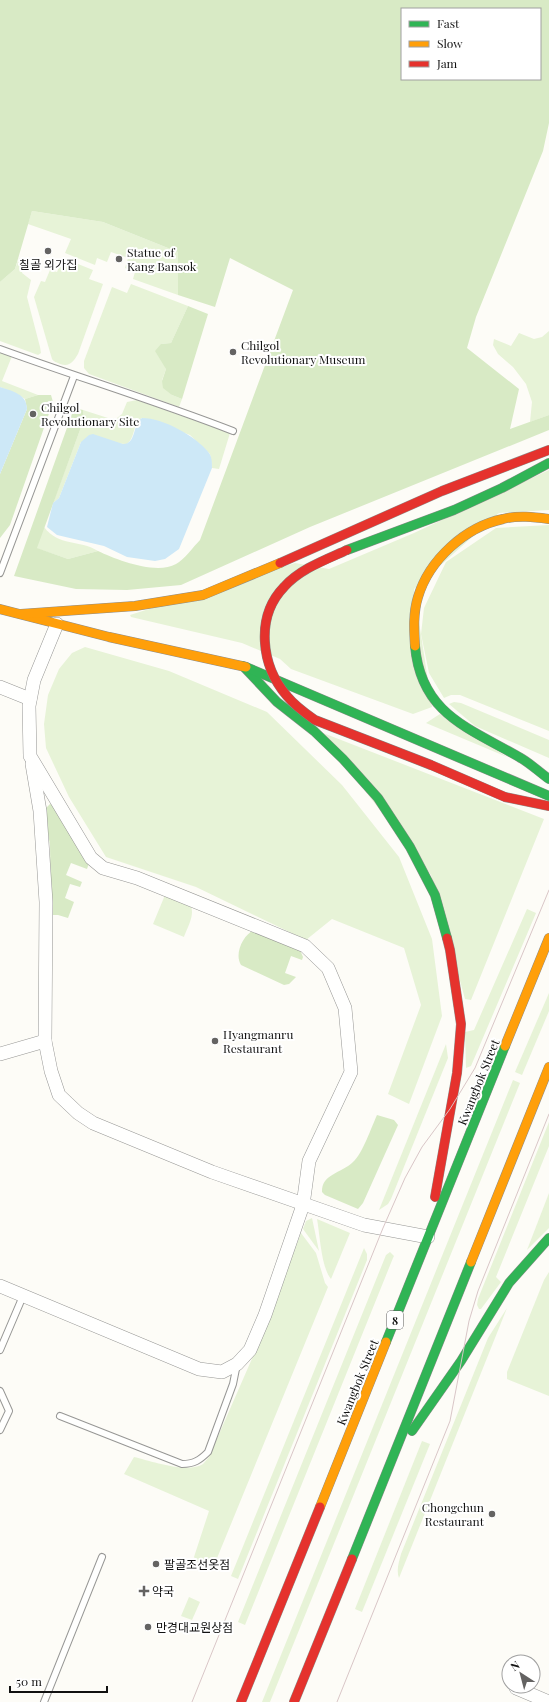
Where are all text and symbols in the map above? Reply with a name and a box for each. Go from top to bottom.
legend [401,8,541,80]
text: Fast [437,15,460,31]
text: Slow [437,35,463,51]
text: Jam [436,55,458,71]
place label: Statue of Kang Bansok [127,244,197,274]
marker: 칠골 외가집 [43,246,53,256]
marker: Statue of Kang Bansok [114,254,124,264]
place label: 칠골 외가집 [19,256,77,272]
place label: Chilgol Revolutionary Museum [241,337,366,367]
marker: Chilgol Revolutionary Museum [228,347,238,357]
place label: Chilgol Revolutionary Site [41,399,139,429]
marker: Chilgol Revolutionary Site [28,409,38,419]
place label: Hyangmanru Restaurant [223,1026,293,1056]
marker: Hyangmanru Restaurant [210,1036,220,1046]
street label: Kwangbok Street [453,1036,503,1127]
road number: 8 [387,1311,403,1329]
street label: Kwangbok Street [332,1336,382,1427]
place label: Chongchun Restaurant [422,1499,485,1529]
marker: Chongchun Restaurant [487,1509,497,1519]
place label: 팔골조선옷점 [164,1556,230,1572]
marker: 팔골조선옷점 [151,1559,161,1569]
place label: 약국 [152,1583,174,1599]
marker: 약국 [139,1586,149,1596]
place label: 만경대교원상점 [156,1619,233,1635]
marker: 만경대교원상점 [143,1622,153,1632]
north arrow [501,1654,541,1694]
text: N [507,1657,522,1674]
scale bar [10,1668,107,1694]
text: 50 m [16,1673,42,1689]

